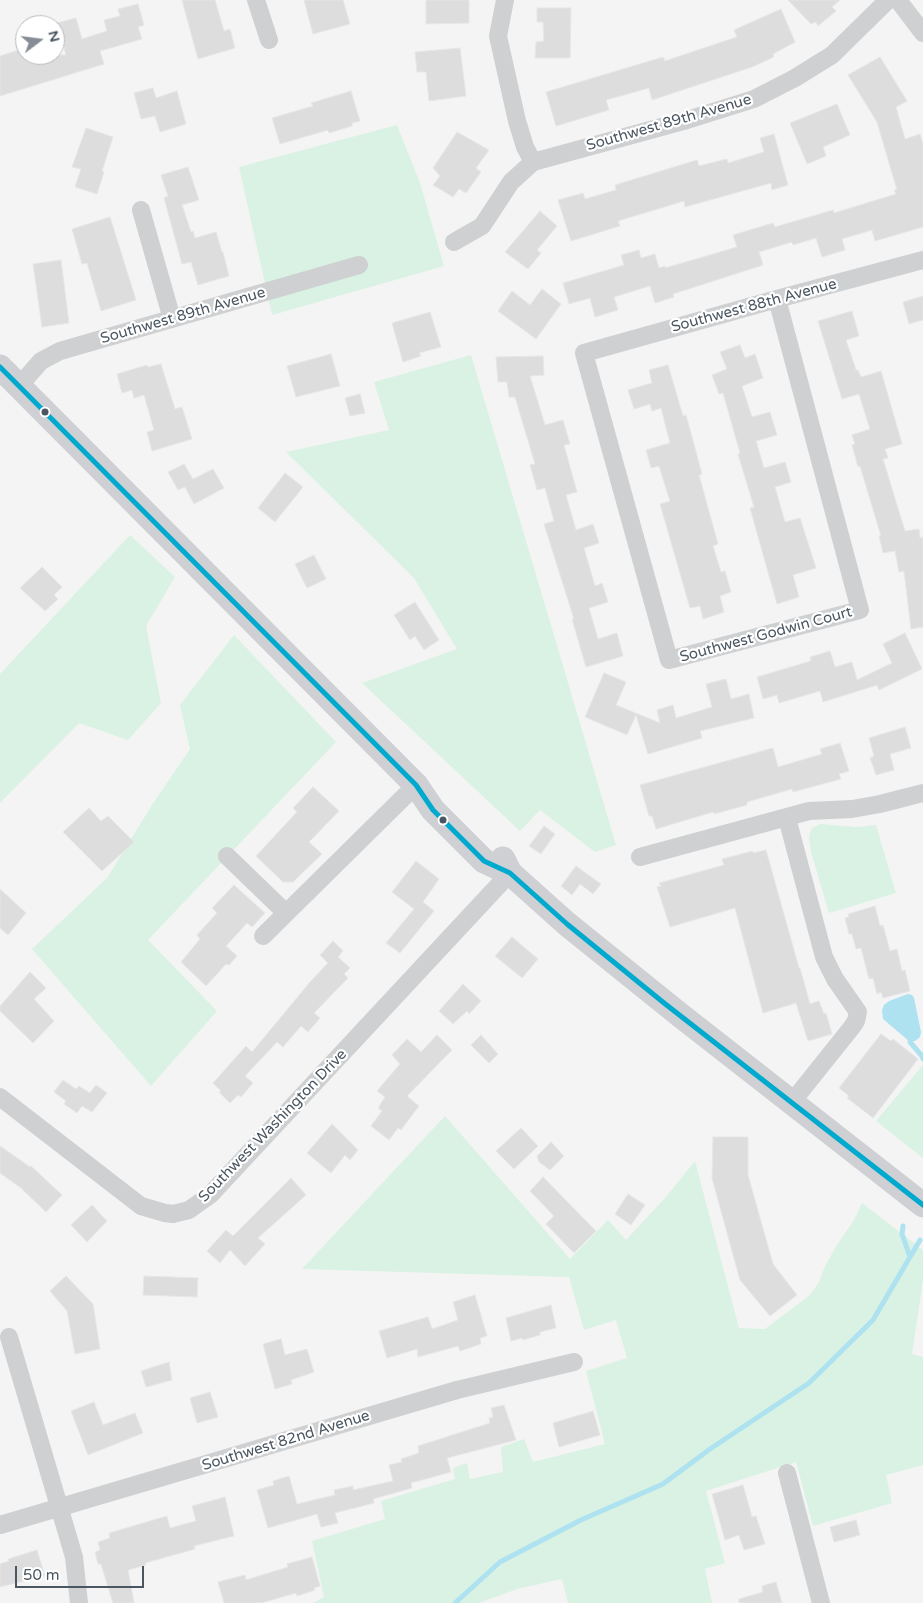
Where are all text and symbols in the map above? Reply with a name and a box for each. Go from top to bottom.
north arrow [15,15,65,65]
text: N [44,29,64,44]
street label: Southwest 89th Avenue [585,91,753,155]
street label: Southwest 88th Avenue [669,275,839,337]
street label: Southwest 89th Avenue [99,284,267,348]
unlabelled marker [40,407,50,417]
street label: Southwest Godwin Court [678,603,854,667]
unlabelled marker [438,815,448,825]
street label: Southwest Washington Drive [195,1046,351,1206]
street label: Southwest 82nd Avenue [200,1407,372,1475]
scale bar [18,1556,146,1588]
text: 50 m [23,1566,60,1584]

